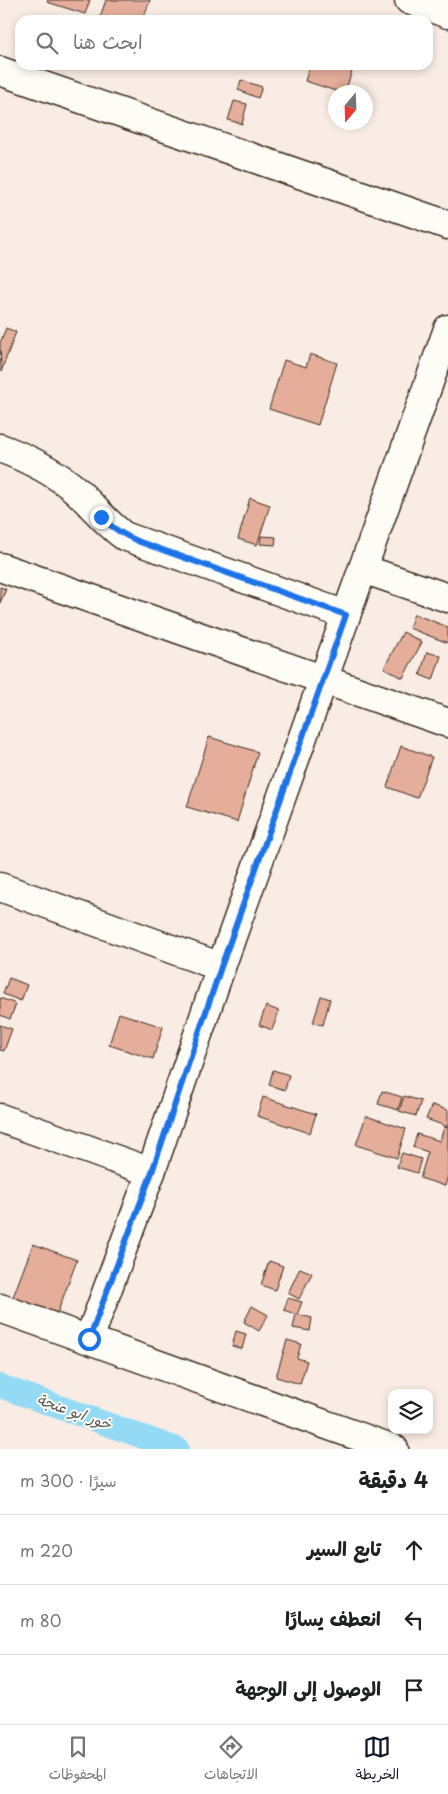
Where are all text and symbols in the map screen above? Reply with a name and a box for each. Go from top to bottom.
search box [15,15,433,70]
text: ابحث هنا [73,27,143,55]
icon: search [33,29,61,57]
north arrow [328,85,373,130]
route end [90,506,113,529]
route start [78,1328,101,1351]
water label: خور ابو عنجة [34,1386,116,1435]
map controls [388,1389,433,1434]
button: layers [388,1389,433,1434]
text: 4 دقيقة [359,1463,428,1495]
text: سيرًا · 300 m [20,1468,117,1492]
text: تابع السير [307,1534,381,1562]
icon: ahead [400,1536,428,1564]
text: 220 m [20,1538,73,1562]
text: انعطف يسارًا [285,1604,381,1632]
icon: left [400,1606,428,1634]
text: 80 m [20,1608,61,1632]
text: الوصول إلى الوجهة [235,1674,381,1702]
icon: arrive [400,1676,428,1704]
tab: المحفوظات [49,1733,106,1787]
tab: الاتجاهات [204,1733,258,1787]
tab: الخريطة [356,1733,399,1787]

